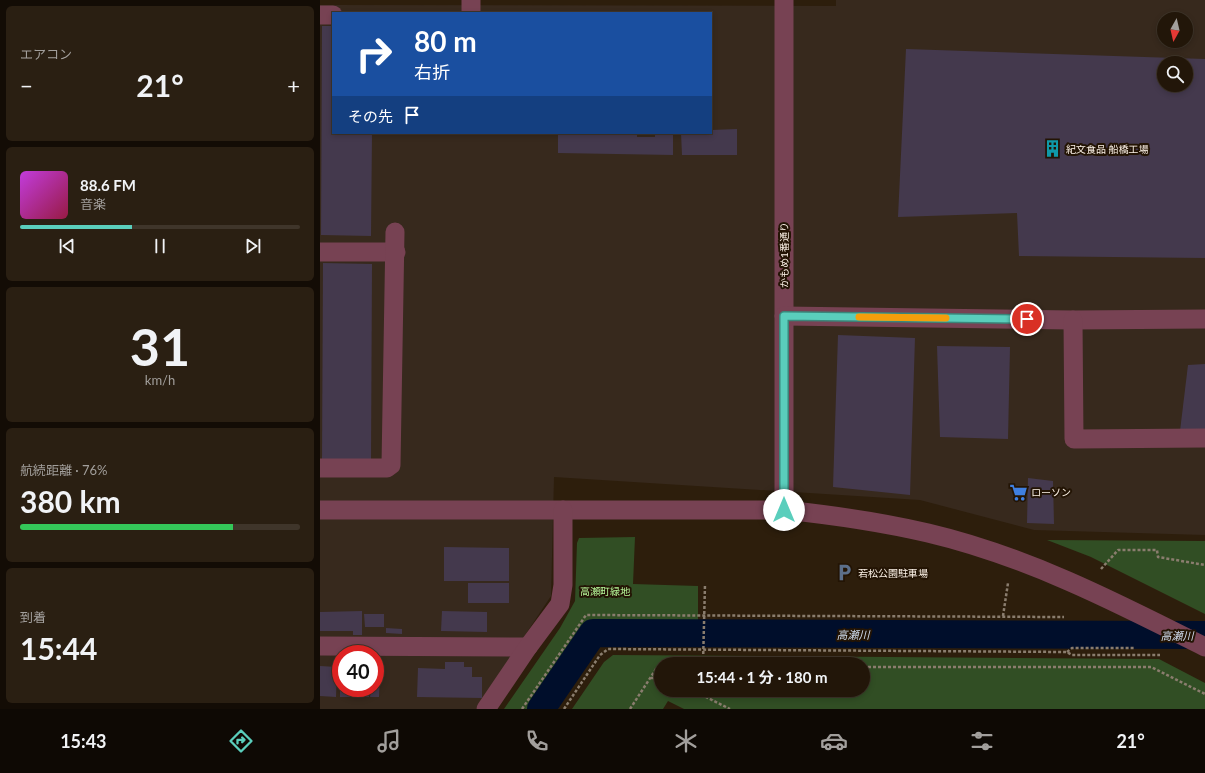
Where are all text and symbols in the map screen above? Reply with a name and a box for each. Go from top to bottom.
north arrow [1157,12,1193,48]
map controls [1157,12,1193,92]
text: 80 m [414,24,477,58]
icon: right [348,28,400,80]
text: エアコン [20,46,72,62]
button: search [1157,56,1193,92]
text: 右折 [414,61,450,83]
text: 21° [136,67,184,103]
text: − [20,72,33,99]
text: + [287,72,300,99]
icon: arrive [401,104,423,126]
text: その先 [348,107,393,125]
building icon: 紀文食品 船橋工場 [1043,139,1063,159]
place label: 紀文食品 船橋工場 [1066,143,1149,155]
text: 88.6 FM [80,176,136,194]
text: 音楽 [80,196,106,212]
street label: かもめ1番通り [778,222,790,288]
icon: previous [56,235,78,257]
icon: pause [149,235,171,257]
icon: next [242,235,264,257]
pin [1010,302,1044,336]
icon: arrive [1016,308,1038,330]
text: 31 [130,315,190,377]
text: km/h [145,372,175,388]
text: 航続距離 · 76% [20,462,108,478]
supermarket icon: ローソン [1008,482,1028,502]
text: 380 km [20,483,121,519]
place label: ローソン [1031,486,1071,498]
position arrow [763,489,805,531]
parking icon: 若松公園駐車場 [835,563,855,583]
place label: 若松公園駐車場 [858,567,928,579]
park label: 高瀬町緑地 [580,585,631,597]
text: 到着 [20,609,46,625]
water label: 高瀬川 [837,628,870,641]
water label: 高瀬川 [1161,629,1194,642]
text: 15:44 [20,630,97,666]
speed limit sign: 40 [332,645,384,697]
text: 15:44 · 1 分 · 180 m [696,668,828,686]
icon: directions [227,727,255,755]
icon: music [375,727,403,755]
icon: phone [523,727,551,755]
icon: climate [672,727,700,755]
icon: car [820,727,848,755]
icon: filters [968,727,996,755]
text: 15:43 [60,730,107,752]
text: 21° [1116,730,1145,752]

